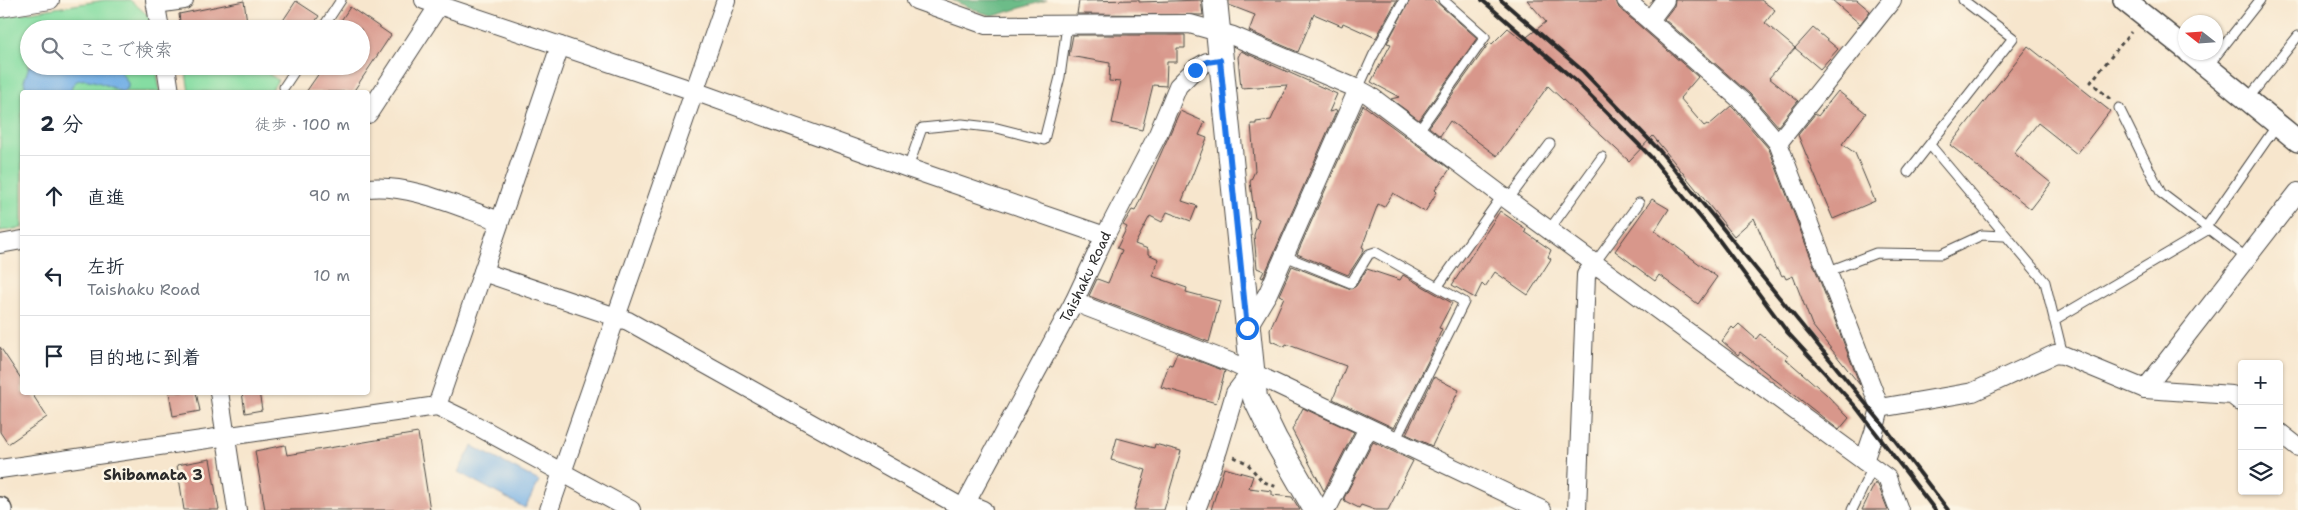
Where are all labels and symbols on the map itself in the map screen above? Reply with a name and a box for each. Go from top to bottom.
north arrow [2178,15,2223,60]
route end [1184,59,1207,82]
street label: Taishaku Road [1056,228,1115,325]
route start [1236,317,1259,340]
district label: Shibamata 3 [103,465,203,485]

